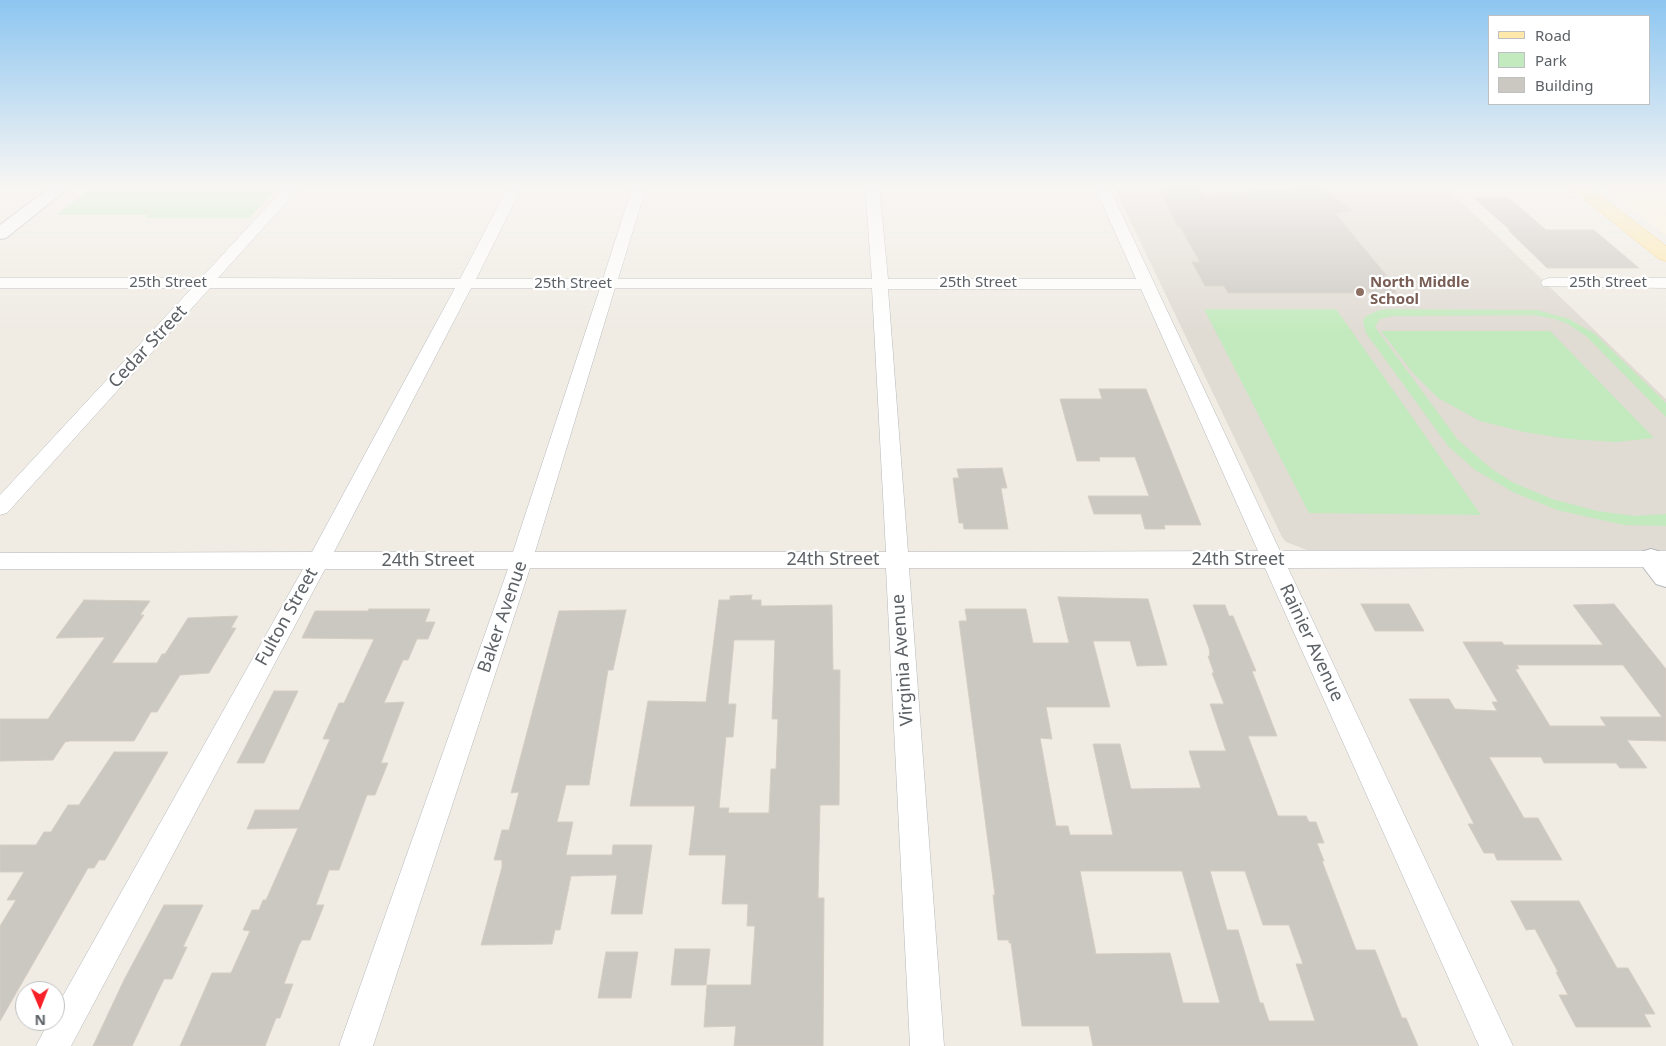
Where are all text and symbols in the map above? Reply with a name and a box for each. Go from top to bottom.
legend [1488,15,1651,105]
text: Road [1535,25,1571,45]
text: Park [1535,50,1567,70]
text: Building [1535,75,1593,95]
street label: 25th Street [129,274,207,292]
street label: 25th Street [939,274,1017,292]
place label: North Middle School [1370,274,1469,309]
street label: 25th Street [1569,274,1647,292]
street label: 25th Street [534,275,612,293]
marker: North Middle School [1354,286,1366,298]
street label: Cedar Street [104,301,192,393]
street label: 24th Street [786,549,880,571]
street label: 24th Street [1191,549,1285,571]
street label: 24th Street [381,550,475,572]
street label: Baker Avenue [474,558,532,676]
street label: Fulton Street [251,564,323,670]
street label: Rainier Avenue [1274,581,1348,705]
street label: Virginia Avenue [888,593,918,727]
north arrow [15,981,65,1031]
text: N [34,1011,46,1030]

